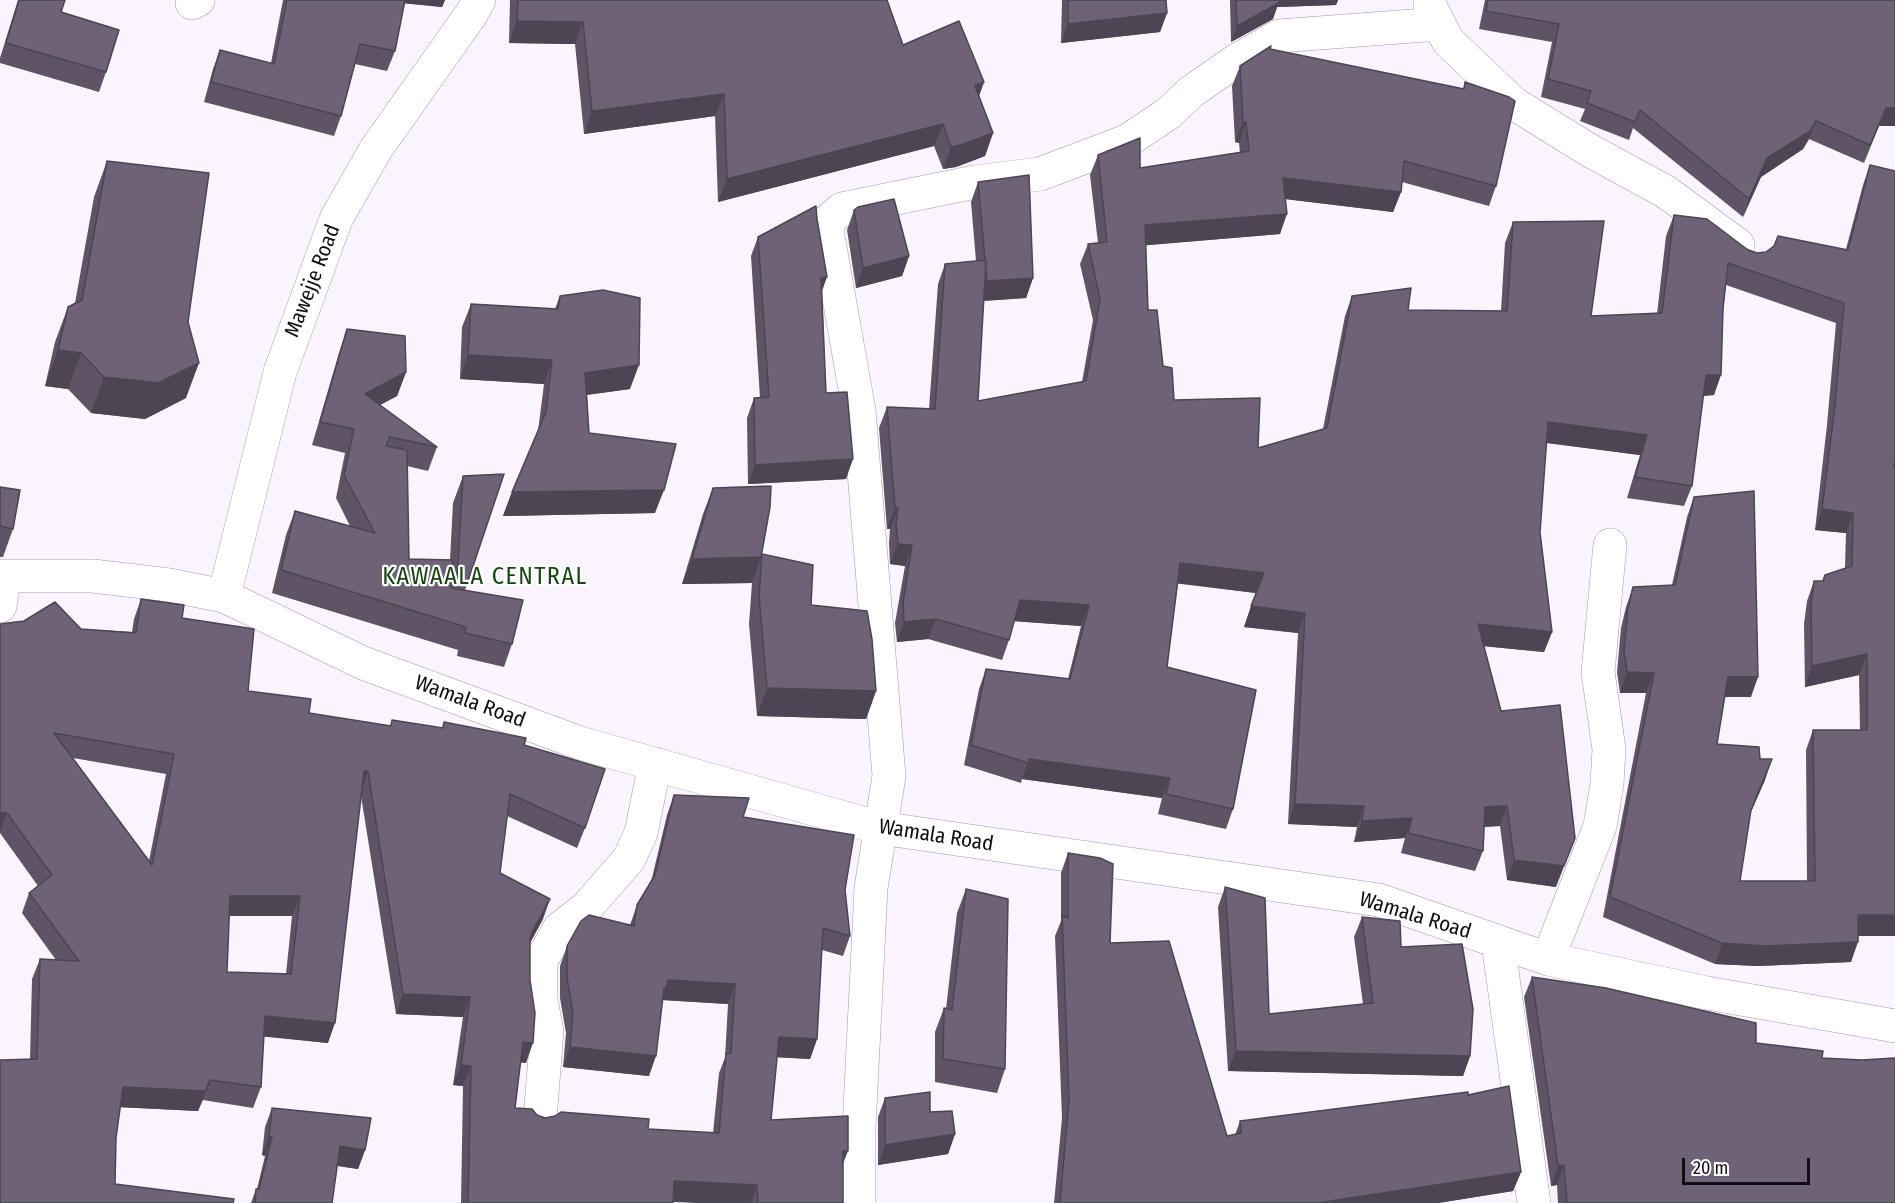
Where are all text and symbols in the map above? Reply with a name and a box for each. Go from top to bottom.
street label: Mawejje Road [280,221,346,341]
district label: KAWAALA CENTRAL [382,563,588,591]
street label: Wamala Road [411,670,529,734]
street label: Wamala Road [877,814,995,858]
street label: Wamala Road [1356,887,1474,945]
scale bar [1685,1146,1812,1184]
text: 20 m [1693,1157,1728,1179]

